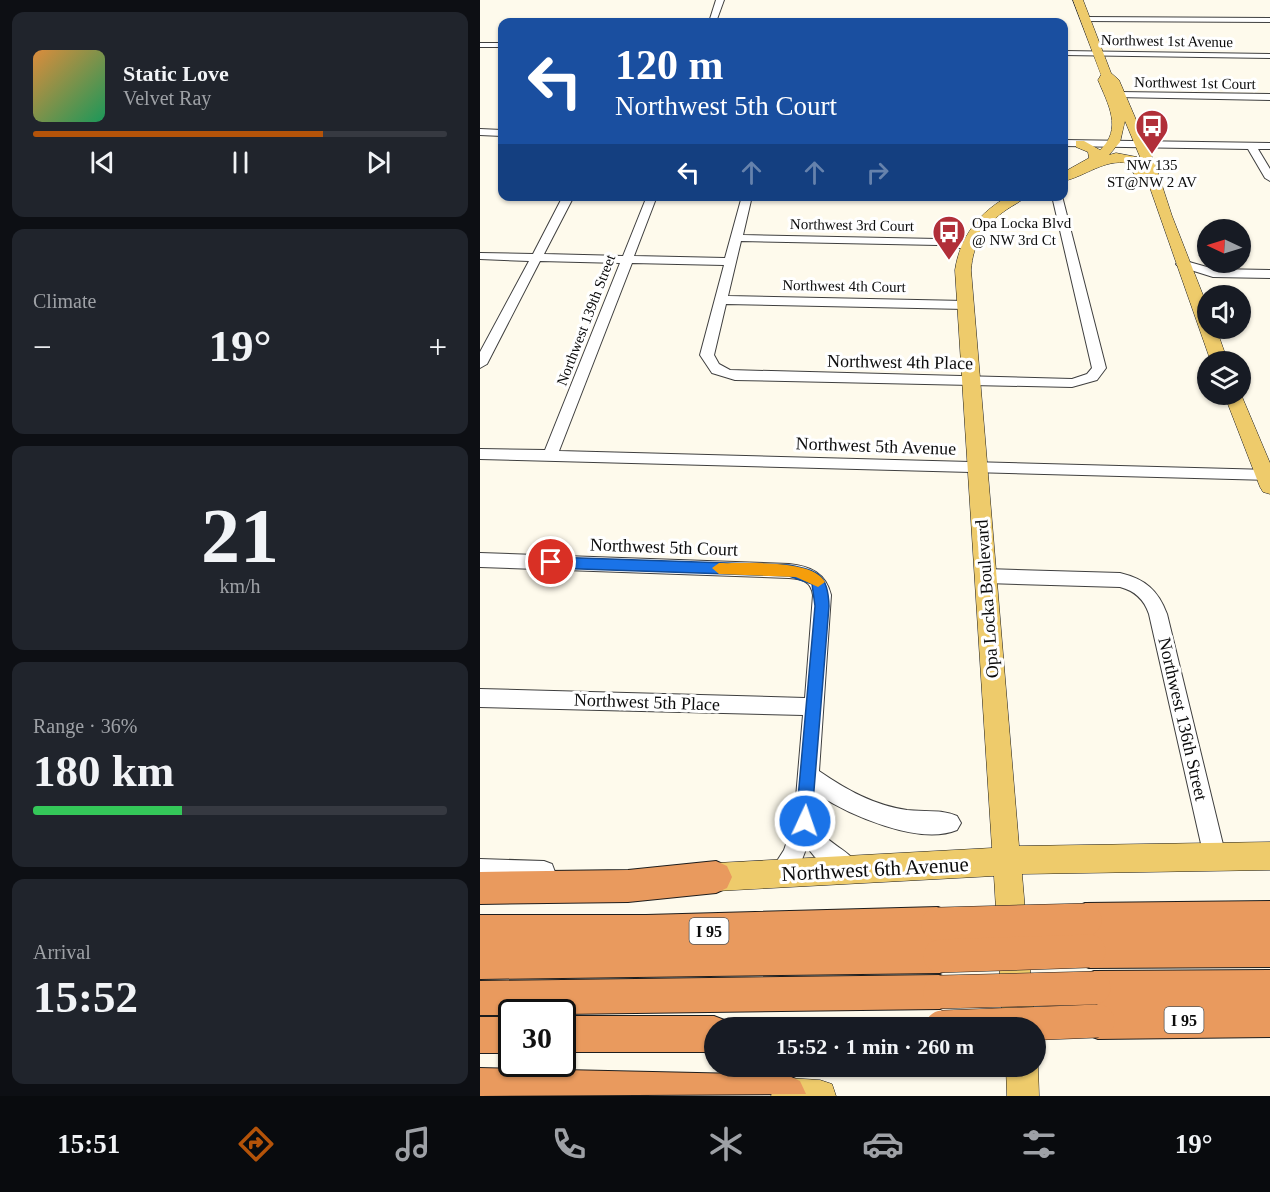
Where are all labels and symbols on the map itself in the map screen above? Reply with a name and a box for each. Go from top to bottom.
street label: Northwest 1st Avenue [1101,32,1234,50]
street label: Northwest 1st Court [1134,74,1257,92]
bus stop icon: NW 135 ST@NW 2 AV [1134,108,1170,155]
place label: NW 135 ST@NW 2 AV [1107,157,1197,190]
bus stop icon: Opa Locka Blvd @ NW 3rd Ct [931,214,967,261]
place label: Opa Locka Blvd @ NW 3rd Ct [972,215,1072,248]
street label: Northwest 3rd Court [790,216,915,234]
north arrow [1197,219,1251,273]
street label: Northwest 139th Street [554,251,619,388]
street label: Northwest 4th Court [782,277,907,295]
street label: Northwest 4th Place [827,351,973,373]
street label: Northwest 5th Avenue [795,433,957,459]
street label: Opa Locka Boulevard [971,519,1003,679]
street label: Northwest 5th Court [590,534,738,560]
pin [525,536,576,587]
street label: Northwest 136th Street [1154,635,1212,803]
street label: Northwest 5th Place [574,689,720,715]
position arrow [773,789,837,853]
street label: Northwest 6th Avenue [781,852,969,886]
road number: I 95 [690,918,728,944]
speed limit sign: 30 [498,999,576,1077]
road number: I 95 [1164,1007,1204,1033]

